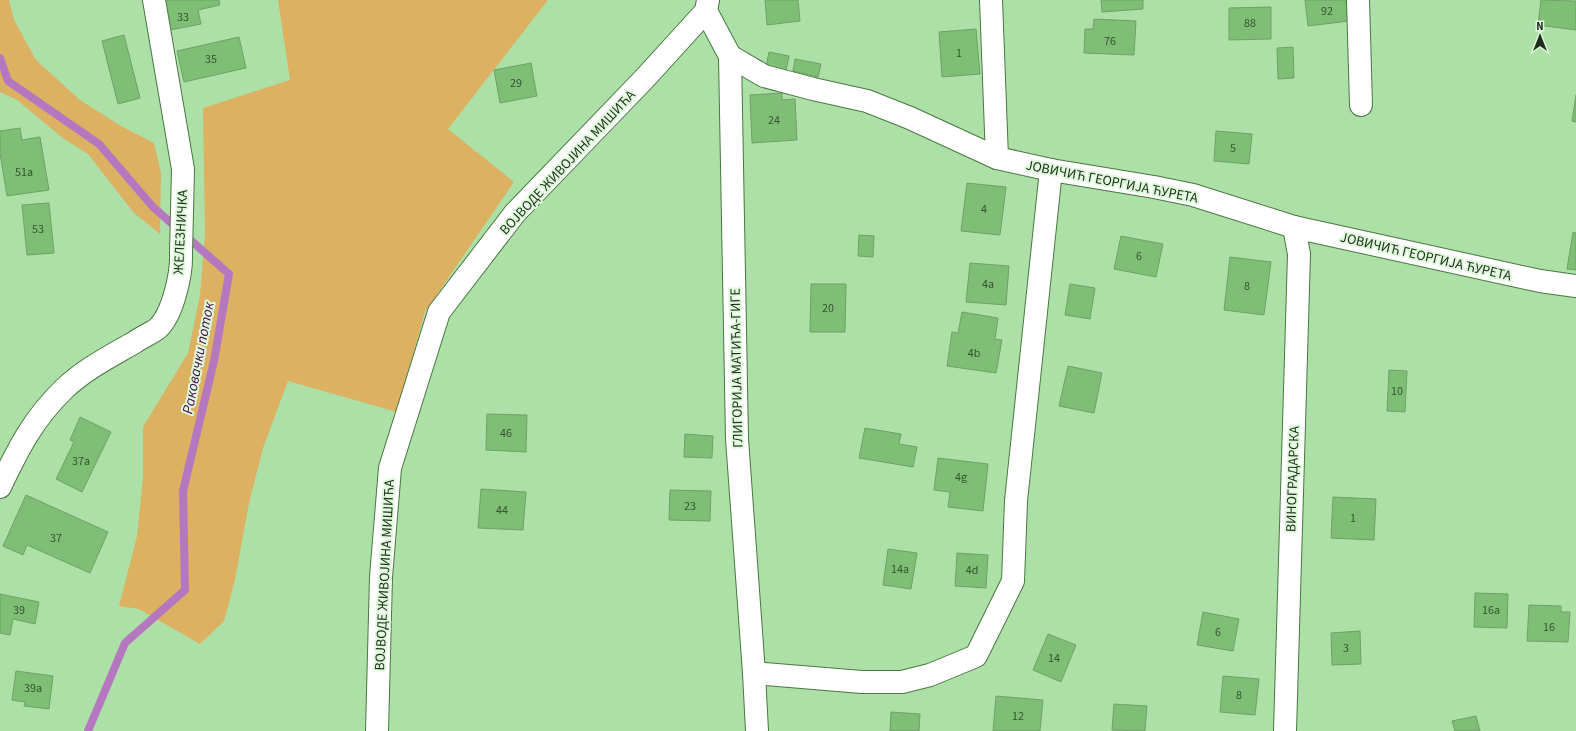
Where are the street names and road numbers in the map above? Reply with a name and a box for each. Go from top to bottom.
street label: ВОЈВОДЕ ЖИВОЈИНА МИШИЋА [495,86,641,240]
street label: ЈОВИЧИЋ ГЕОРГИЈА ЋУРЕТА [1024,155,1200,209]
street label: ЖЕЛЕЗНИЧКА [169,189,193,275]
street label: ЈОВИЧИЋ ГЕОРГИЈА ЋУРЕТА [1338,228,1514,286]
street label: ГЛИГОРИЈА МАТИЋА-ГИГЕ [726,288,748,448]
street label: ВИНОГРАДАРСКА [1281,425,1305,532]
street label: ВОЈВОДЕ ЖИВОЈИНА МИШИЋА [370,479,400,671]

